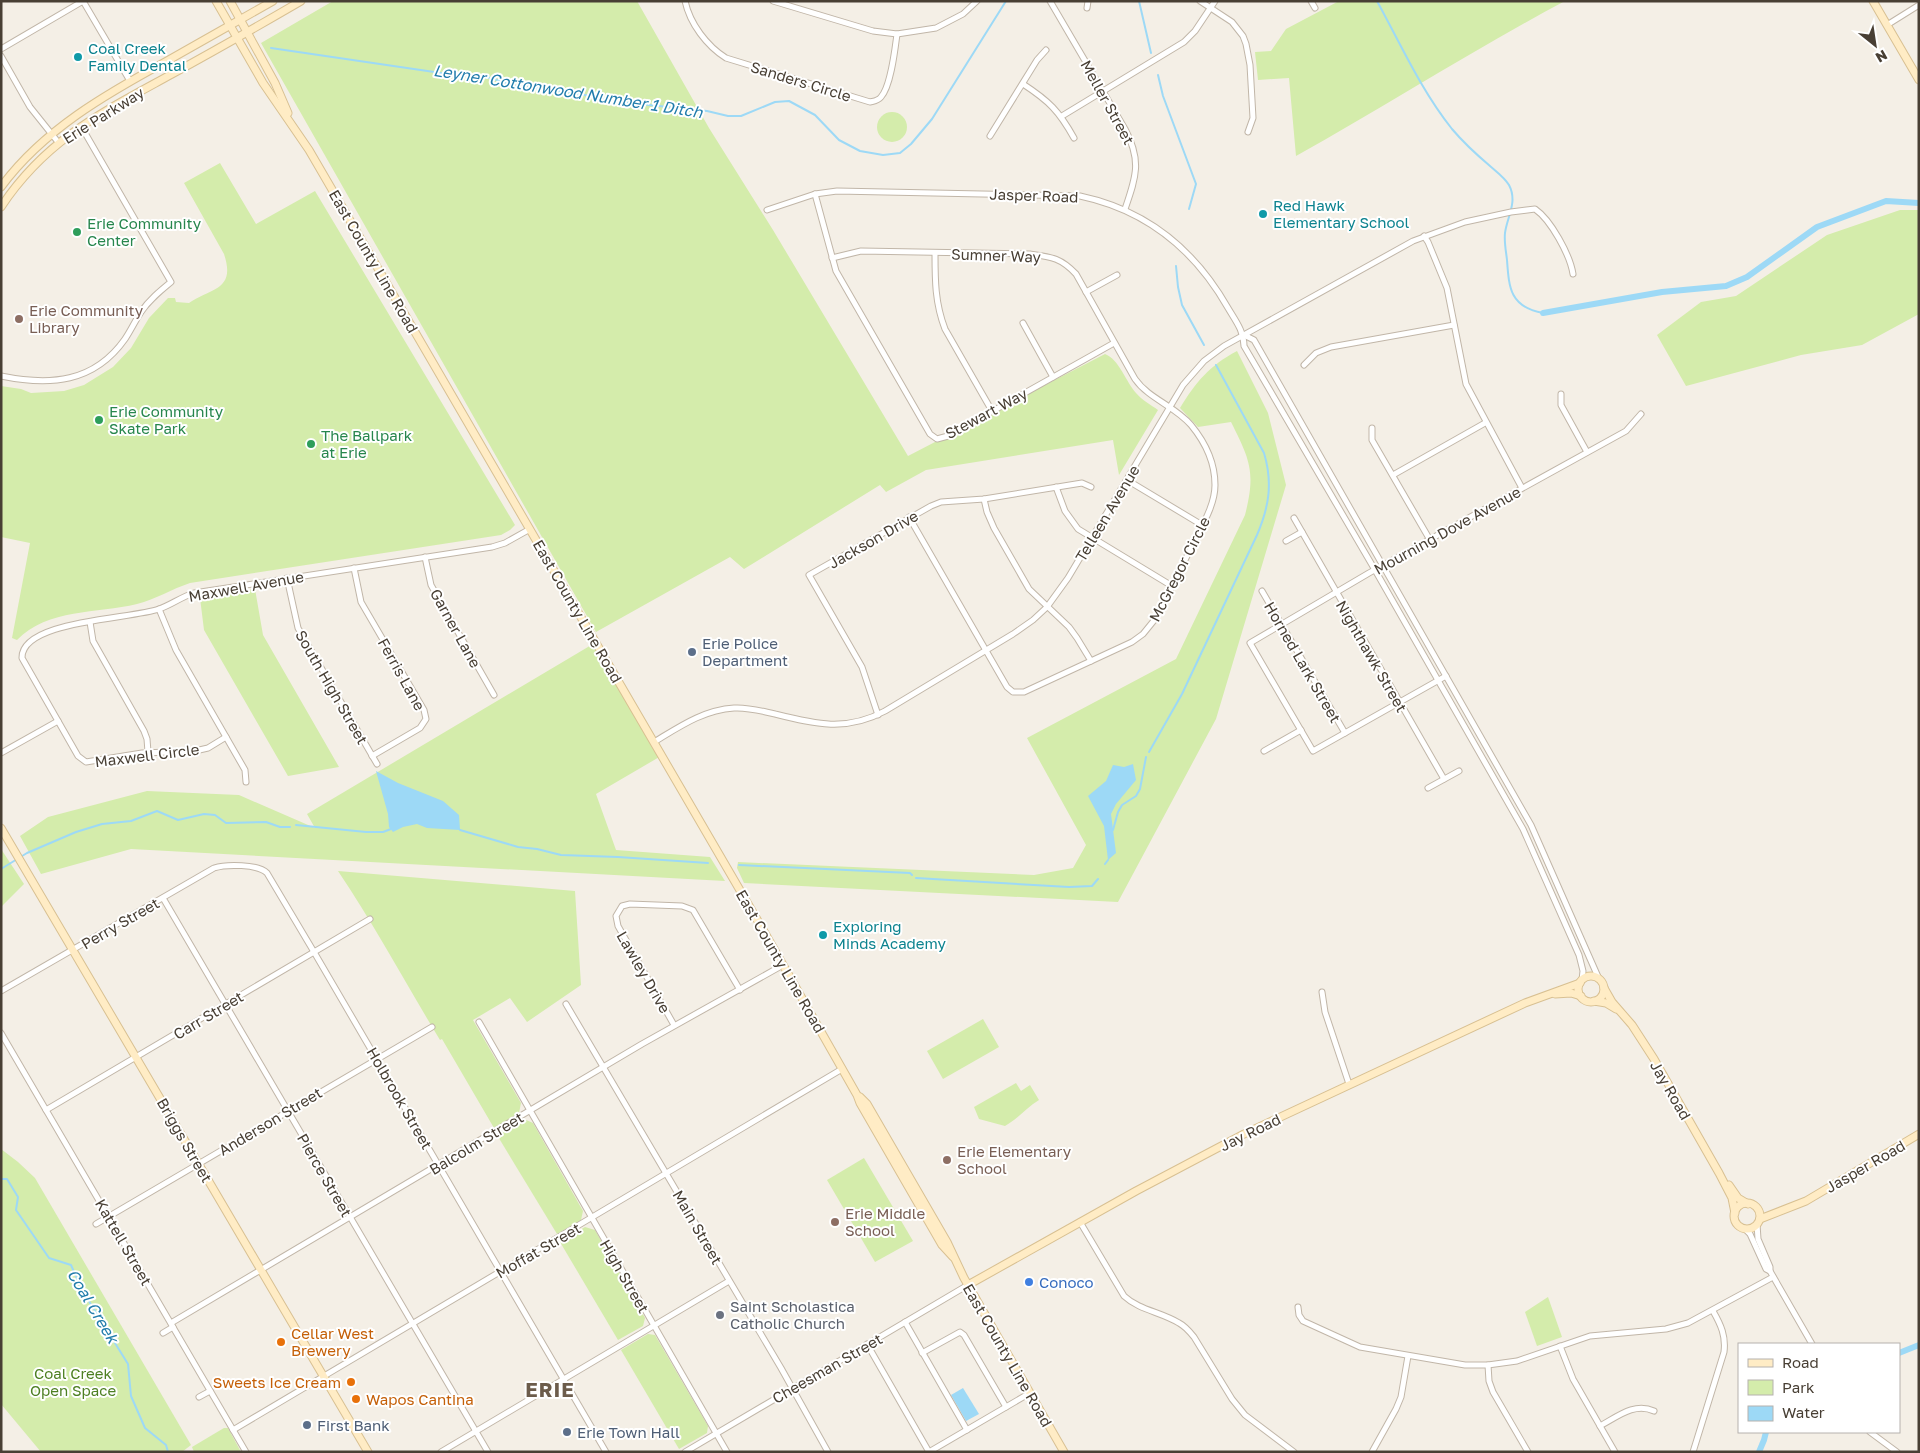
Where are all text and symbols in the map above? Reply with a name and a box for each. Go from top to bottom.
north arrow [1850,20,1900,70]
place label: Coal Creek Family Dental [88,39,187,74]
text: N [1873,47,1891,67]
marker: Coal Creek Family Dental [72,51,84,63]
street label: Sanders Circle [749,57,854,105]
street label: Meller Street [1077,57,1139,147]
water label: Leyner Cottonwood Number 1 Ditch [432,60,705,122]
street label: Erie Parkway [59,83,148,147]
street label: Jasper Road [989,184,1079,206]
street label: East County Line Road [326,186,422,336]
place label: Red Hawk Elementary School [1273,196,1409,231]
marker: Red Hawk Elementary School [1257,208,1269,220]
place label: Erie Community Center [87,214,202,249]
marker: Erie Community Center [71,226,83,238]
street label: Sumner Way [951,244,1042,266]
place label: Erie Community Library [29,301,144,336]
marker: Erie Community Library [13,313,25,325]
street label: Stewart Way [942,384,1031,442]
place label: Erie Community Skate Park [109,402,224,437]
marker: Erie Community Skate Park [93,414,105,426]
place label: The Ballpark at Erie [321,426,413,461]
marker: The Ballpark at Erie [305,438,317,450]
street label: Telleen Avenue [1071,461,1143,565]
street label: Mourning Dove Avenue [1370,482,1524,578]
street label: Jackson Drive [825,506,921,572]
street label: McGregor Circle [1145,513,1213,624]
street label: East County Line Road [530,536,626,686]
street label: Maxwell Avenue [187,567,305,605]
street label: Garner Lane [427,585,485,671]
street label: Nighthawk Street [1333,597,1411,715]
street label: Horned Lark Street [1261,598,1345,726]
street label: South High Street [292,627,372,747]
place label: Erie Police Department [702,634,788,669]
street label: Ferris Lane [375,635,429,714]
marker: Erie Police Department [686,646,698,658]
street label: Maxwell Circle [94,740,201,770]
street label: East County Line Road [733,886,829,1036]
street label: Perry Street [78,893,162,953]
place label: Exploring Minds Academy [833,917,947,952]
street label: Lawley Drive [613,928,675,1016]
marker: Exploring Minds Academy [817,929,829,941]
street label: Carr Street [170,987,246,1043]
street label: Holbrook Street [364,1044,436,1152]
street label: Jay Road [1647,1057,1695,1123]
street label: Anderson Street [215,1083,325,1159]
street label: Briggs Street [154,1095,216,1185]
street label: Balcolm Street [426,1108,526,1178]
street label: Jay Road [1217,1110,1283,1154]
street label: Pierce Street [294,1130,356,1220]
street label: Jasper Road [1822,1136,1908,1196]
place label: Erie Elementary School [957,1142,1072,1177]
marker: Erie Elementary School [941,1154,953,1166]
street label: Main Street [670,1187,726,1267]
street label: Kattell Street [92,1196,156,1288]
place label: Erie Middle School [845,1204,925,1239]
marker: Erie Middle School [829,1216,841,1228]
street label: Moffat Street [492,1218,584,1282]
street label: High Street [597,1236,653,1316]
water label: Coal Creek [63,1265,124,1348]
place label: Conoco [1039,1273,1094,1291]
marker: Conoco [1023,1276,1035,1288]
street label: East County Line Road [960,1280,1056,1430]
place label: Saint Scholastica Catholic Church [730,1297,855,1332]
marker: Saint Scholastica Catholic Church [714,1309,726,1321]
place label: Cellar West Brewery [291,1324,374,1359]
street label: Cheesman Street [769,1329,885,1407]
marker: Cellar West Brewery [275,1336,287,1348]
legend [1738,1343,1900,1433]
text: Road [1782,1353,1819,1371]
park label: Coal Creek Open Space [30,1364,116,1399]
place label: Sweets Ice Cream [213,1373,341,1391]
marker: Sweets Ice Cream [345,1376,357,1388]
district label: ERIE [525,1377,575,1401]
text: Park [1782,1378,1815,1396]
place label: Wapos Cantina [366,1390,474,1408]
marker: Wapos Cantina [350,1393,362,1405]
text: Water [1782,1403,1825,1421]
place label: First Bank [317,1416,390,1434]
marker: First Bank [301,1419,313,1431]
place label: Erie Town Hall [577,1423,680,1441]
marker: Erie Town Hall [561,1426,573,1438]

